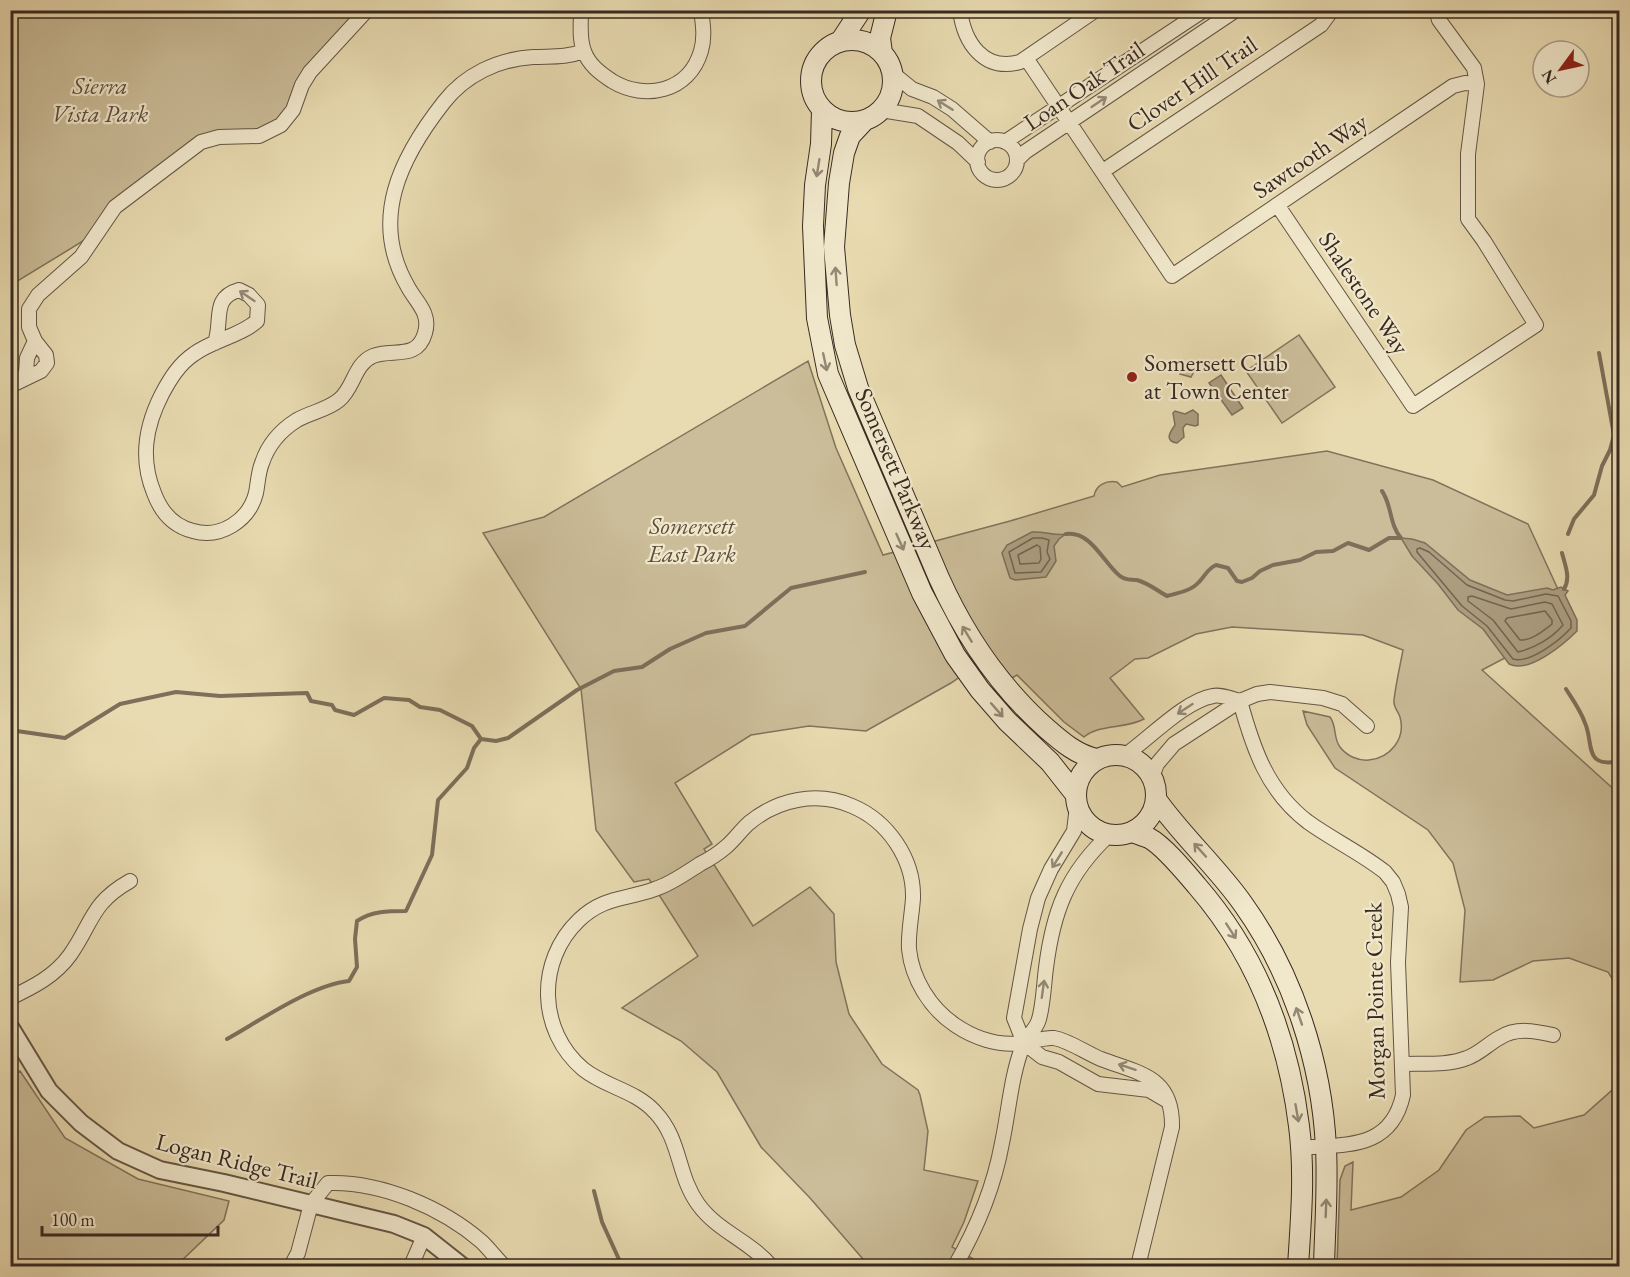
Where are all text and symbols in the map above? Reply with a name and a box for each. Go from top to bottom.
street label: Clover Hill Trail [1120,28,1263,139]
street label: Loan Oak Trail [1017,34,1150,137]
north arrow [1531,39,1591,99]
text: N [1536,66,1561,88]
park label: Sierra Vista Park [52,70,149,129]
one-way arrow [1091,96,1107,108]
one-way arrow [937,98,954,111]
street label: Sawtooth Way [1246,106,1374,205]
one-way arrow [812,158,823,177]
street label: Shalestone Way [1312,225,1417,361]
one-way arrow [831,266,842,286]
one-way arrow [239,290,255,302]
place label: Somersett Club at Town Center [1144,347,1289,406]
one-way arrow [820,352,831,371]
marker: Somersett Club at Town Center [1125,370,1139,384]
street label: Somersett Parkway [848,383,945,555]
park label: Somersett East Park [647,510,736,569]
one-way arrow [894,532,906,550]
one-way arrow [961,626,973,643]
one-way arrow [990,702,1004,717]
one-way arrow [1177,703,1194,715]
one-way arrow [1193,843,1207,858]
one-way arrow [1051,851,1063,868]
street label: Morgan Pointe Creek [1357,901,1392,1100]
one-way arrow [1225,922,1237,939]
one-way arrow [1038,980,1049,999]
one-way arrow [1293,1007,1304,1026]
one-way arrow [1118,1061,1137,1072]
one-way arrow [1292,1102,1303,1122]
street label: Logan Ridge Trail [153,1125,322,1196]
scale bar [42,1199,218,1237]
one-way arrow [1321,1199,1332,1219]
text: 100 m [51,1208,95,1231]

